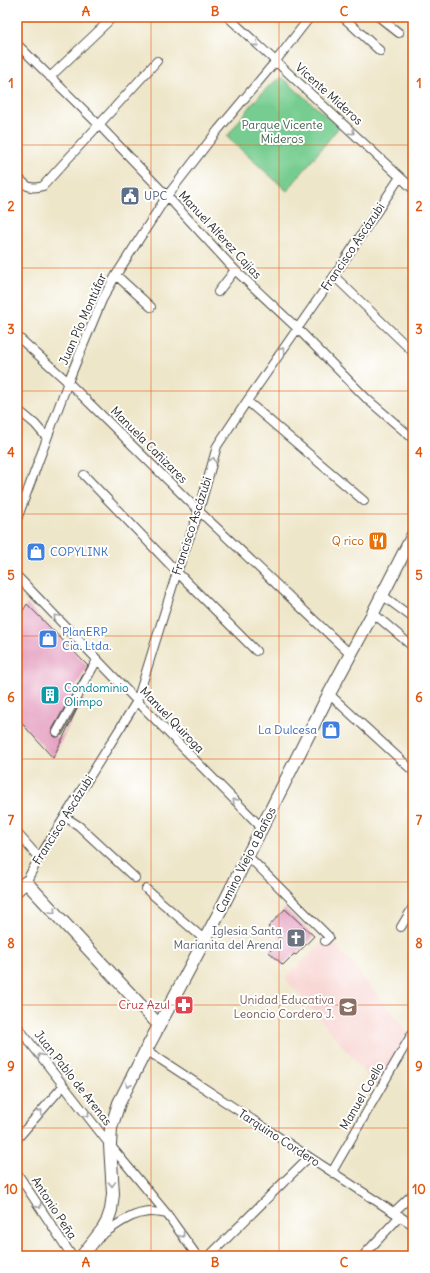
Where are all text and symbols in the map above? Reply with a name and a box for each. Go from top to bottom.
text: A [82,3,91,20]
text: B [211,3,220,20]
text: C [340,3,349,20]
one-way arrow [251,39,259,47]
street label: Vicente Mideros [293,59,366,128]
text: 1 [8,75,14,92]
text: 1 [416,75,422,92]
park label: Parque Vicente Mideros [241,117,323,146]
one-way arrow [347,127,355,135]
public building icon: UPC [119,185,141,207]
place label: UPC [144,188,167,203]
street label: Manuel Alferez Cajias [176,188,265,282]
text: 2 [7,198,15,215]
text: 2 [415,198,423,215]
street label: Francisco Ascázubi [318,200,388,294]
street label: Juan Pío Montúfar [56,270,110,367]
text: 3 [7,321,15,338]
text: 3 [415,321,423,338]
one-way arrow [277,348,284,355]
street label: Manuela Cañizares [108,403,191,486]
text: 4 [7,444,15,461]
text: 4 [415,444,423,461]
one-way arrow [208,457,217,464]
street label: Francisco Ascázubi [169,475,215,577]
restaurant icon: Q rico [367,530,389,552]
place label: Q rico [332,533,364,548]
shop icon: COPYLINK [25,541,47,563]
place label: COPYLINK [50,544,109,559]
text: 5 [7,567,15,584]
text: 5 [415,567,423,584]
one-way arrow [54,614,61,622]
place label: PlanERP Cia. Ltda. [62,624,111,653]
shop icon: PlanERP Cia. Ltda. [37,628,59,650]
place label: Condominio Olimpo [64,680,129,709]
street label: Manuel Quiroga [137,683,208,756]
building icon: Condominio Olimpo [39,684,61,706]
text: 6 [7,689,15,706]
text: 6 [415,689,423,706]
shop icon: La Dulcesa [320,719,342,741]
place label: La Dulcesa [258,722,317,737]
street label: Francisco Ascázubi [29,772,96,867]
one-way arrow [232,798,240,806]
street label: Camino Viejo a Baños [212,804,279,915]
text: 7 [8,812,15,829]
text: 7 [416,812,423,829]
one-way arrow [48,906,55,913]
place label: Iglesia Santa Marianita del Arenal [173,923,282,952]
church icon: Iglesia Santa Marianita del Arenal [285,927,307,949]
text: 8 [7,935,15,952]
text: 8 [415,935,423,952]
place label: Unidad Educativa Leoncio Cordero J. [234,992,334,1021]
pharmacy icon: Cruz Azul [173,994,195,1016]
school or university icon: Unidad Educativa Leoncio Cordero J. [337,996,359,1018]
place label: Cruz Azul [119,997,170,1012]
street label: Juan Pablo de Arenas [32,1027,115,1128]
one-way arrow [38,1053,45,1060]
text: 9 [7,1058,15,1075]
text: 9 [415,1058,423,1075]
street label: Manuel Coello [336,1059,387,1132]
one-way arrow [125,1080,133,1088]
street label: Tarquino Cordero [236,1106,323,1170]
one-way arrow [36,1109,43,1117]
one-way arrow [82,1111,89,1118]
street label: Antonio Peña [29,1174,80,1242]
text: 10 [4,1181,18,1198]
one-way arrow [108,1181,117,1187]
text: 10 [412,1181,426,1198]
one-way arrow [34,1202,41,1209]
one-way arrow [177,1231,185,1238]
text: A [82,1254,91,1271]
text: B [211,1254,220,1271]
text: C [340,1254,349,1271]

